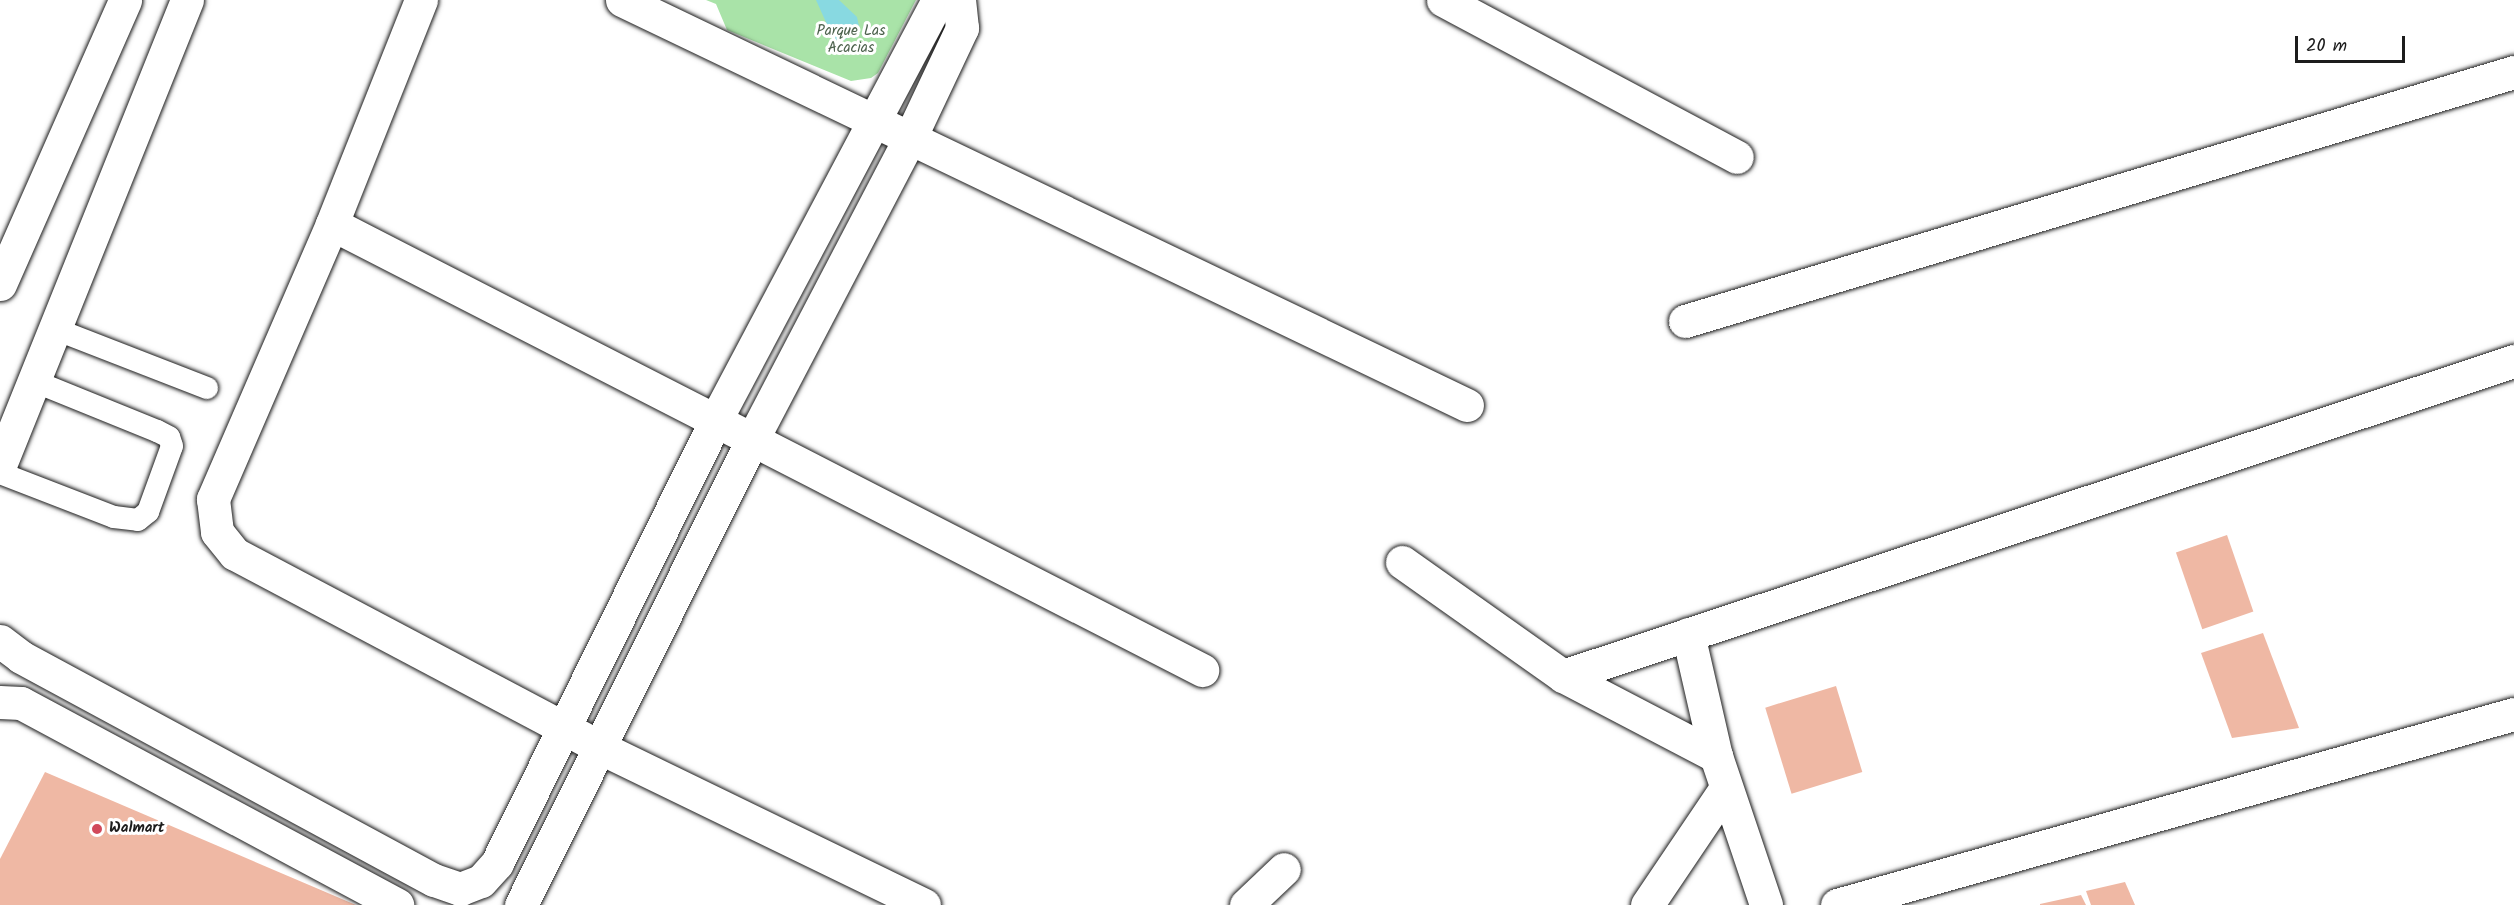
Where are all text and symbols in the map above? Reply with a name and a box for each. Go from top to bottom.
park label: Parque Las Acacias [817,22,885,57]
scale bar [2298,24,2408,62]
text: 20 m [2306,32,2347,61]
place label: Walmart [109,820,165,838]
marker: Walmart [90,822,104,836]

